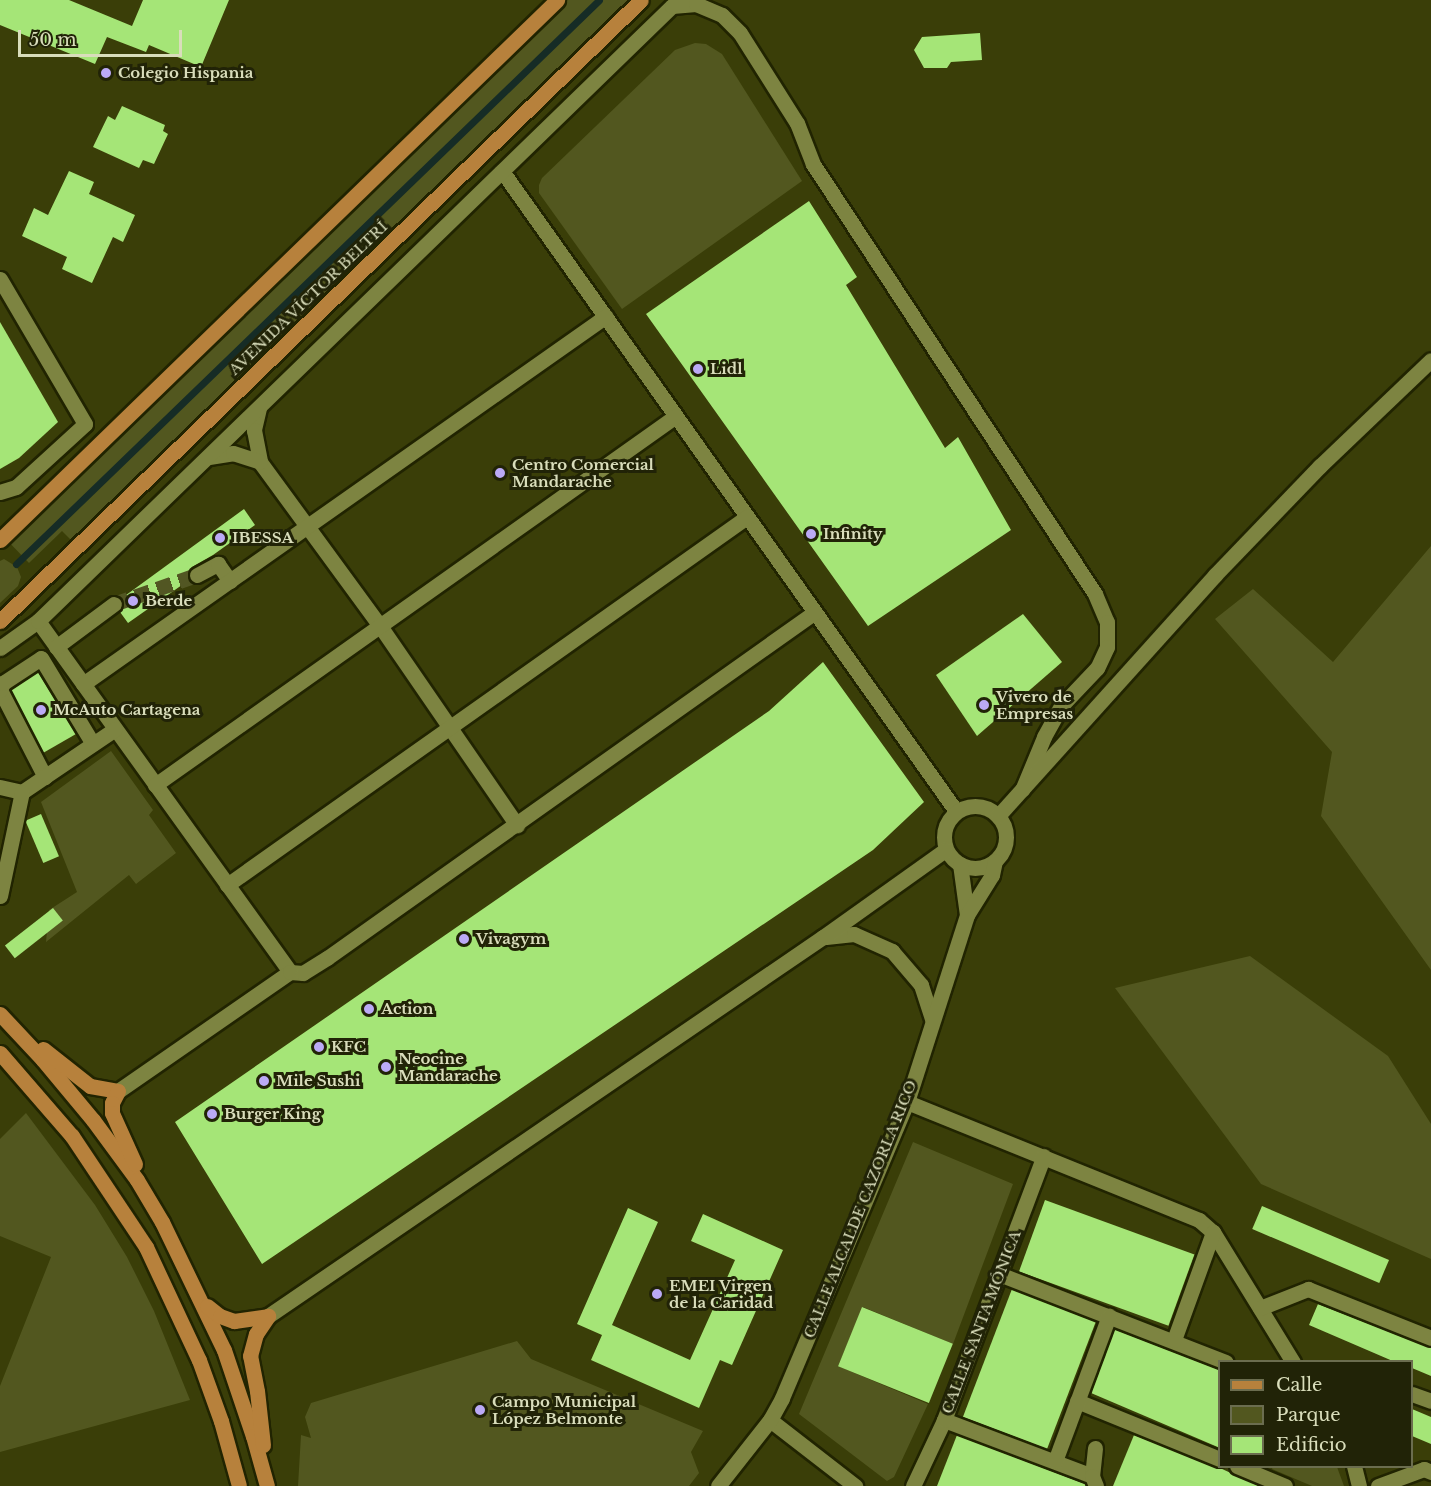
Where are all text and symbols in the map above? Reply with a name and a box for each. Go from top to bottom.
scale bar [21,18,184,56]
text: 50 m [29,29,77,51]
place label: Colegio Hispania [118,64,253,82]
marker: Colegio Hispania [99,66,113,80]
street label: AVENIDA VÍCTOR BELTRÍ [224,217,392,379]
place label: Lidl [710,360,742,378]
marker: Lidl [691,362,705,376]
place label: Centro Comercial Mandarache [512,455,654,490]
marker: Centro Comercial Mandarache [493,466,507,480]
place label: Infinity [823,525,882,543]
marker: Infinity [804,527,818,541]
place label: IBESSA [232,529,294,547]
marker: IBESSA [213,531,227,545]
place label: Berde [145,592,192,610]
marker: Berde [126,594,140,608]
place label: Vivero de Empresas [996,687,1073,722]
marker: Vivero de Empresas [977,698,991,712]
place label: McAuto Cartagena [53,701,200,719]
marker: McAuto Cartagena [34,703,48,717]
place label: Vivagym [476,930,546,948]
marker: Vivagym [457,932,471,946]
place label: Action [381,1000,433,1018]
marker: Action [362,1002,376,1016]
place label: KFC [331,1038,366,1056]
marker: KFC [312,1040,326,1054]
place label: Neocine Mandarache [398,1049,498,1084]
marker: Neocine Mandarache [379,1060,393,1074]
place label: Mile Sushi [276,1072,360,1090]
marker: Mile Sushi [257,1074,271,1088]
street label: CALLE ALCALDE CAZORLA RICO [800,1077,920,1341]
place label: Burger King [224,1105,321,1123]
marker: Burger King [205,1107,219,1121]
street label: CALLE SANTA MÓNICA [938,1228,1024,1416]
place label: EMEI Virgen de la Caridad [669,1276,773,1311]
marker: EMEI Virgen de la Caridad [650,1287,664,1301]
legend [1218,1360,1413,1468]
text: Calle [1276,1374,1322,1396]
place label: Campo Municipal López Belmonte [492,1392,636,1427]
marker: Campo Municipal López Belmonte [473,1403,487,1417]
text: Parque [1276,1404,1341,1426]
text: Edificio [1276,1434,1347,1456]

